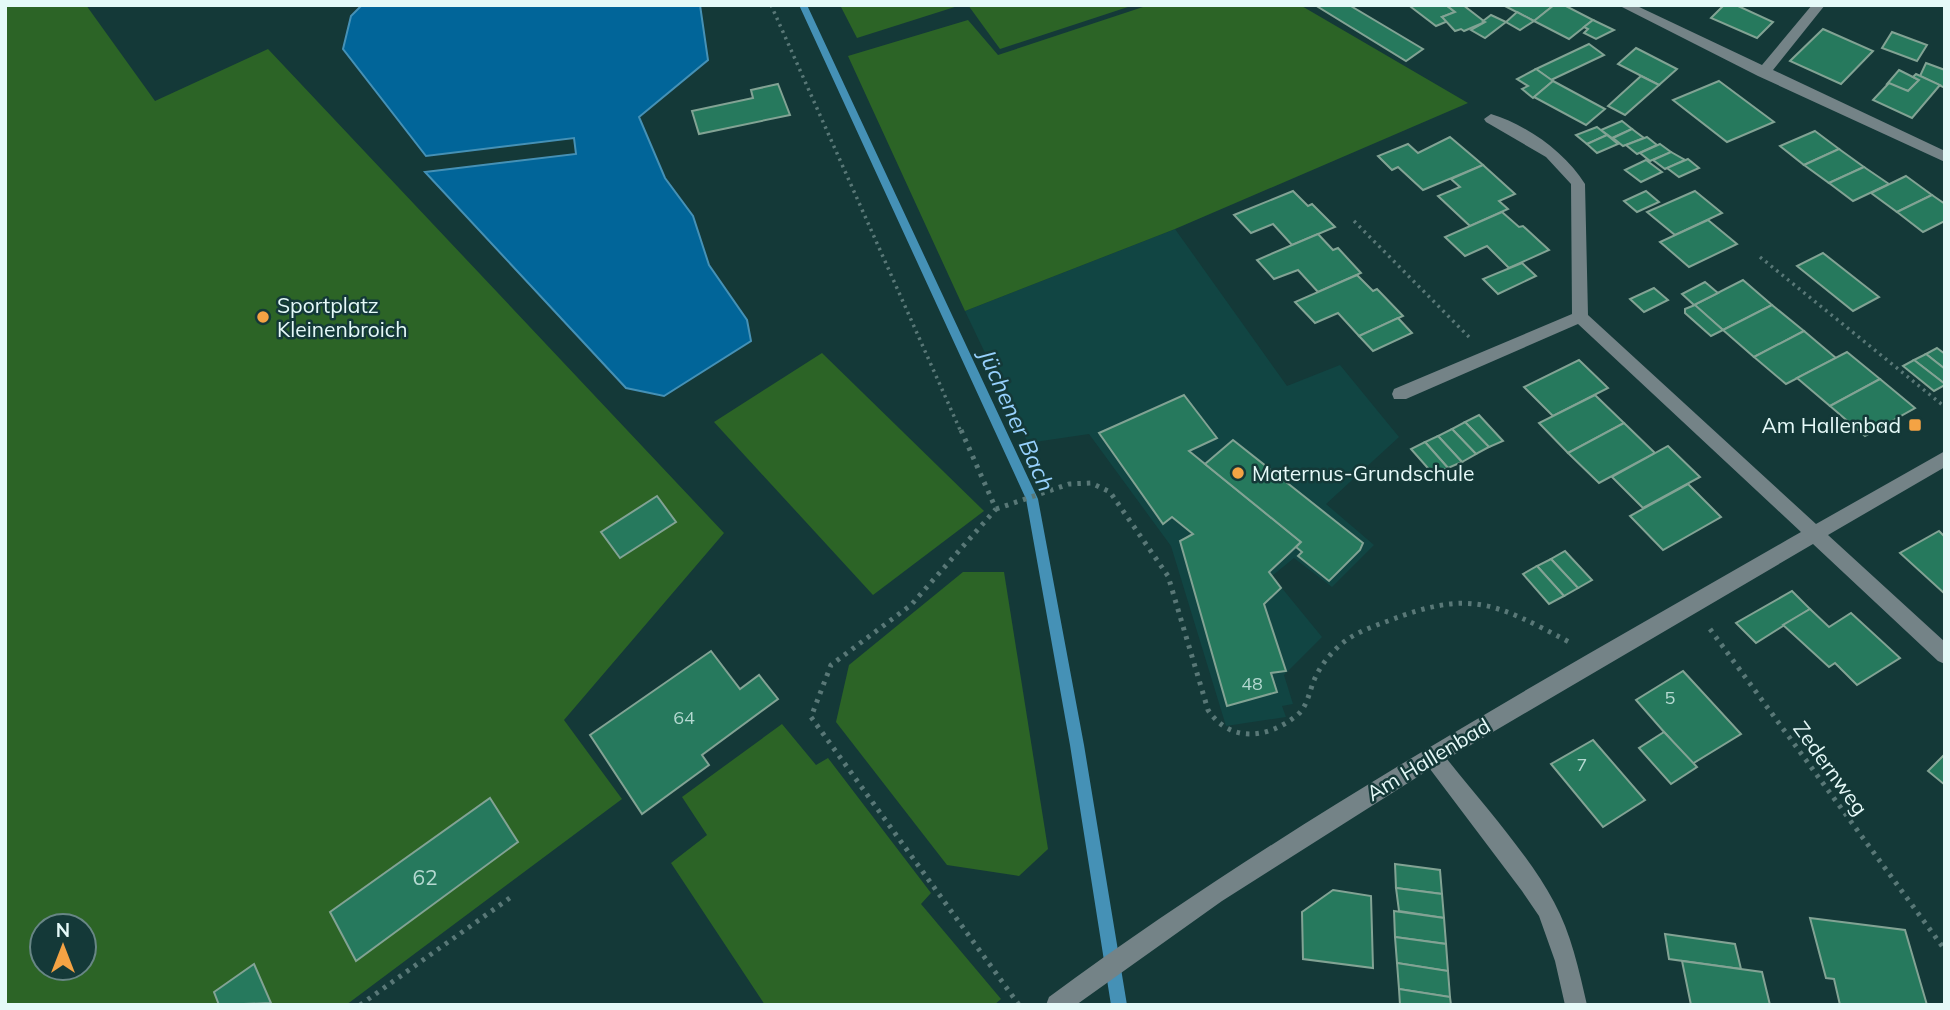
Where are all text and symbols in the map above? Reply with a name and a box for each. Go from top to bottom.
place label: Sportplatz Kleinenbroich [277,292,408,342]
marker: Sportplatz Kleinenbroich [255,309,271,325]
water label: Jüchener Bach [972,342,1061,496]
place label: Am Hallenbad [1761,412,1901,438]
marker: Am Hallenbad [1907,417,1923,433]
place label: Maternus-Grundschule [1252,460,1474,486]
marker: Maternus-Grundschule [1230,465,1246,481]
house number: 48 [1241,672,1263,695]
house number: 5 [1665,686,1676,709]
house number: 64 [673,706,695,729]
street label: Am Hallenbad [1361,712,1495,806]
street label: Zedernweg [1788,716,1874,820]
house number: 7 [1577,753,1587,776]
house number: 62 [412,864,438,890]
north arrow [28,912,98,982]
text: N [56,918,70,942]

